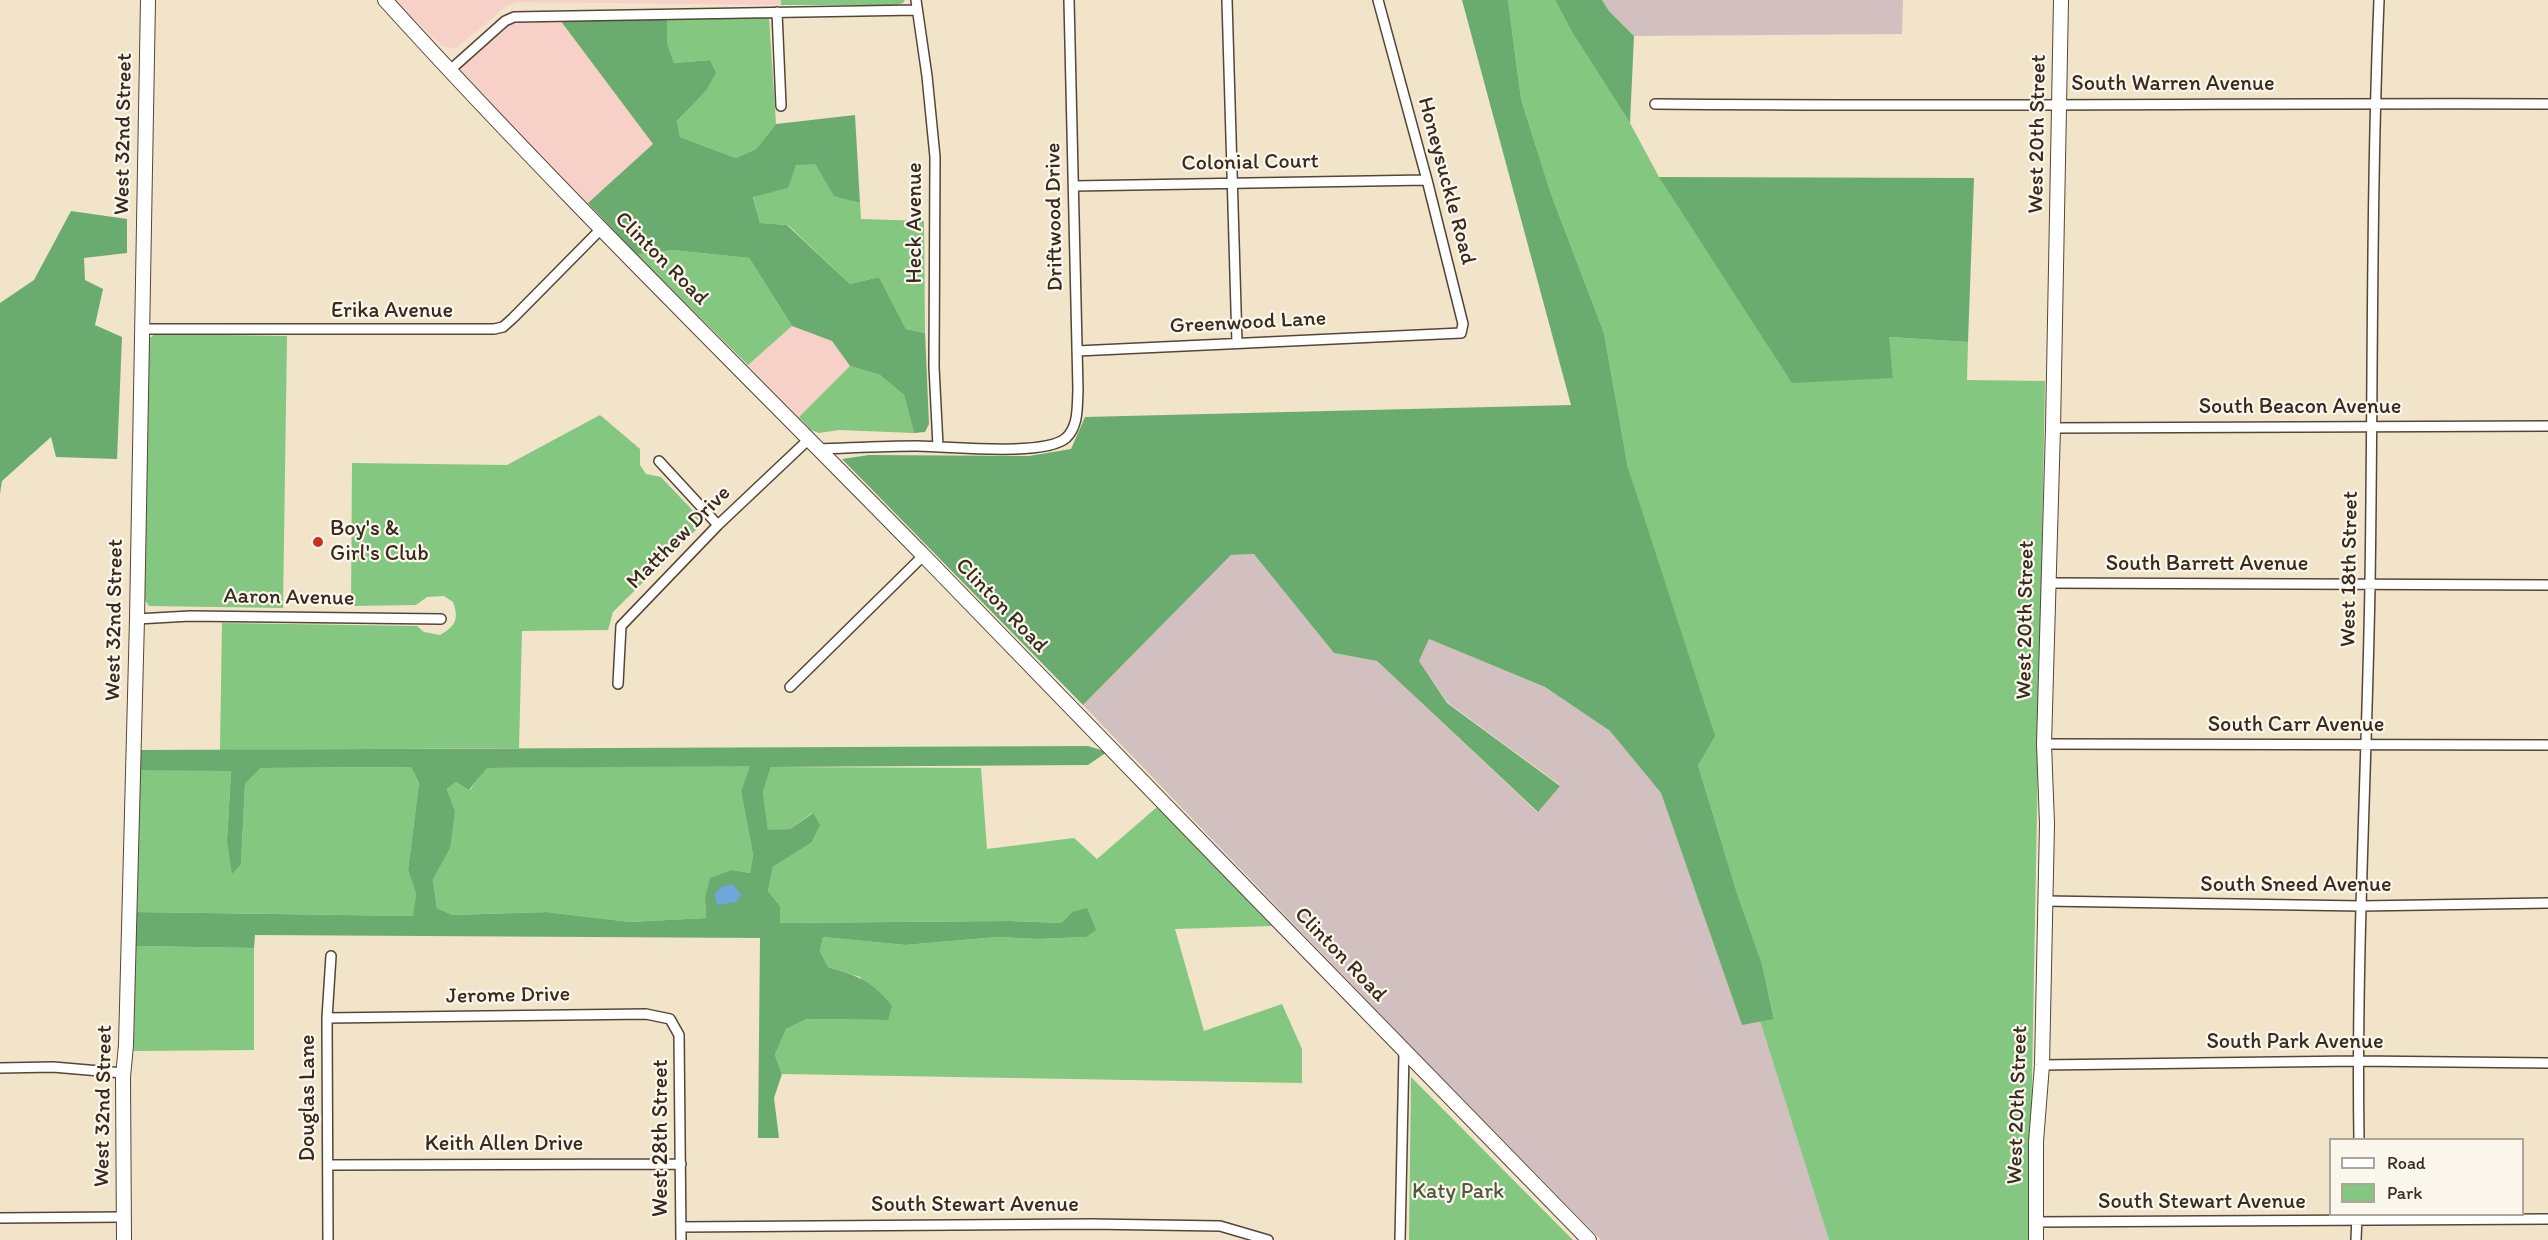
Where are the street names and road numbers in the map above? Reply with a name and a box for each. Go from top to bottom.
street label: West 32nd Street [109,53,139,215]
street label: West 20th Street [2023,54,2053,214]
street label: South Warren Avenue [2071,71,2275,97]
street label: Honeysuckle Road [1411,94,1481,268]
street label: Driftwood Drive [1041,142,1069,292]
street label: Colonial Court [1181,149,1319,177]
street label: Heck Avenue [902,163,928,283]
street label: Clinton Road [609,207,713,311]
street label: Erika Avenue [331,298,453,324]
street label: Greenwood Lane [1169,306,1327,340]
street label: South Beacon Avenue [2199,394,2401,420]
street label: Matthew Drive [622,481,736,595]
street label: West 18th Street [2335,491,2365,647]
street label: West 32nd Street [100,539,130,701]
street label: West 20th Street [2011,540,2041,700]
street label: South Barrett Avenue [2106,551,2308,577]
street label: Clinton Road [949,553,1053,659]
street label: Aaron Avenue [223,584,355,612]
street label: South Carr Avenue [2208,712,2384,738]
street label: South Sneed Avenue [2200,872,2392,898]
street label: Clinton Road [1288,902,1392,1008]
street label: Jerome Drive [446,982,570,1010]
street label: West 32nd Street [89,1025,119,1187]
street label: West 20th Street [2002,1025,2034,1185]
street label: South Park Avenue [2206,1029,2384,1055]
street label: Douglas Lane [295,1034,321,1162]
street label: West 28th Street [648,1059,674,1217]
street label: Keith Allen Drive [425,1131,583,1157]
street label: South Stewart Avenue [2098,1189,2306,1215]
street label: South Stewart Avenue [871,1192,1079,1218]

